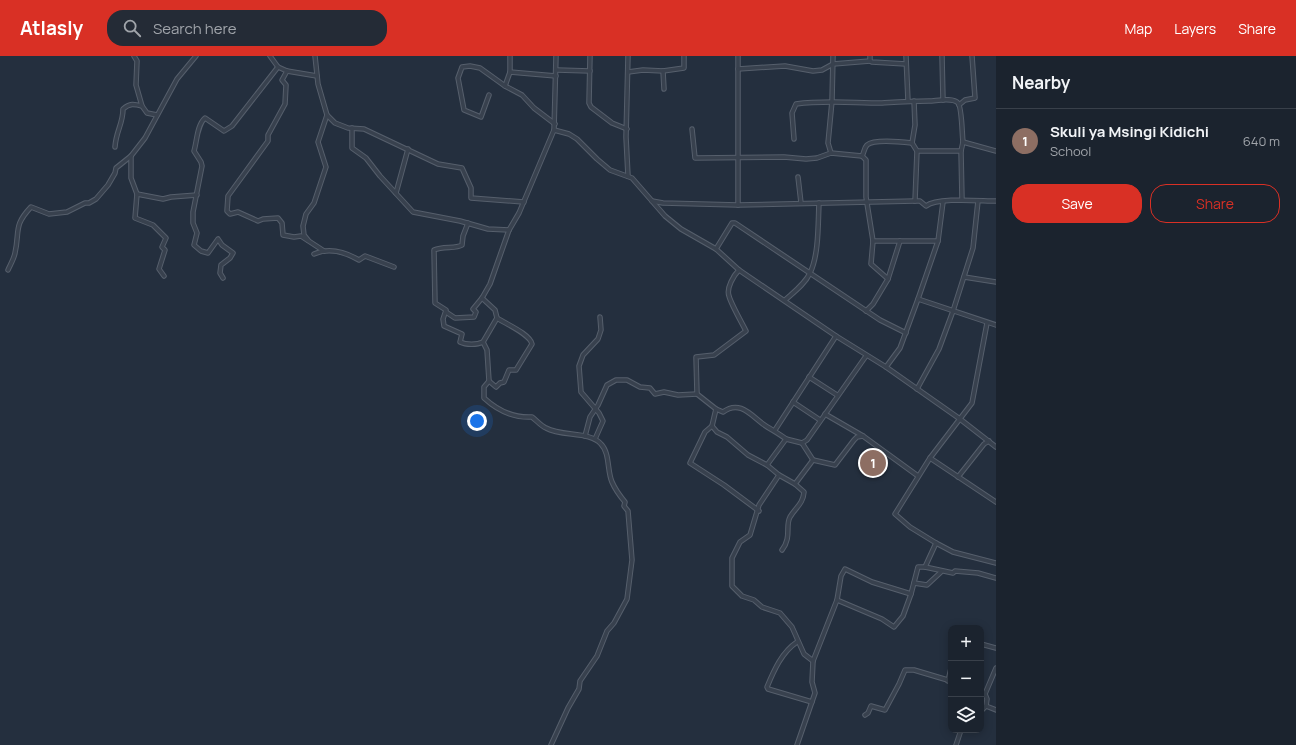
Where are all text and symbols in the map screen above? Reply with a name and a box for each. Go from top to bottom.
search box [107,10,387,46]
text: Atlasly [20,15,83,41]
icon: search [121,17,143,39]
text: Search here [153,18,236,39]
text: Map [1124,19,1152,38]
text: Layers [1174,19,1216,38]
text: Share [1238,19,1276,38]
text: Nearby [1012,71,1070,94]
text: Skuli ya Msingi Kidichi [1050,121,1209,142]
text: 1 [1022,132,1028,150]
text: 640 m [1243,132,1280,150]
text: School [1050,142,1091,160]
button: Save [1012,184,1142,223]
button: Share [1150,184,1280,223]
your location [467,411,487,431]
pin: 1 [860,448,886,478]
map controls [948,625,984,733]
button: + [948,625,984,661]
button: − [948,661,984,697]
button: layers [948,697,984,733]

